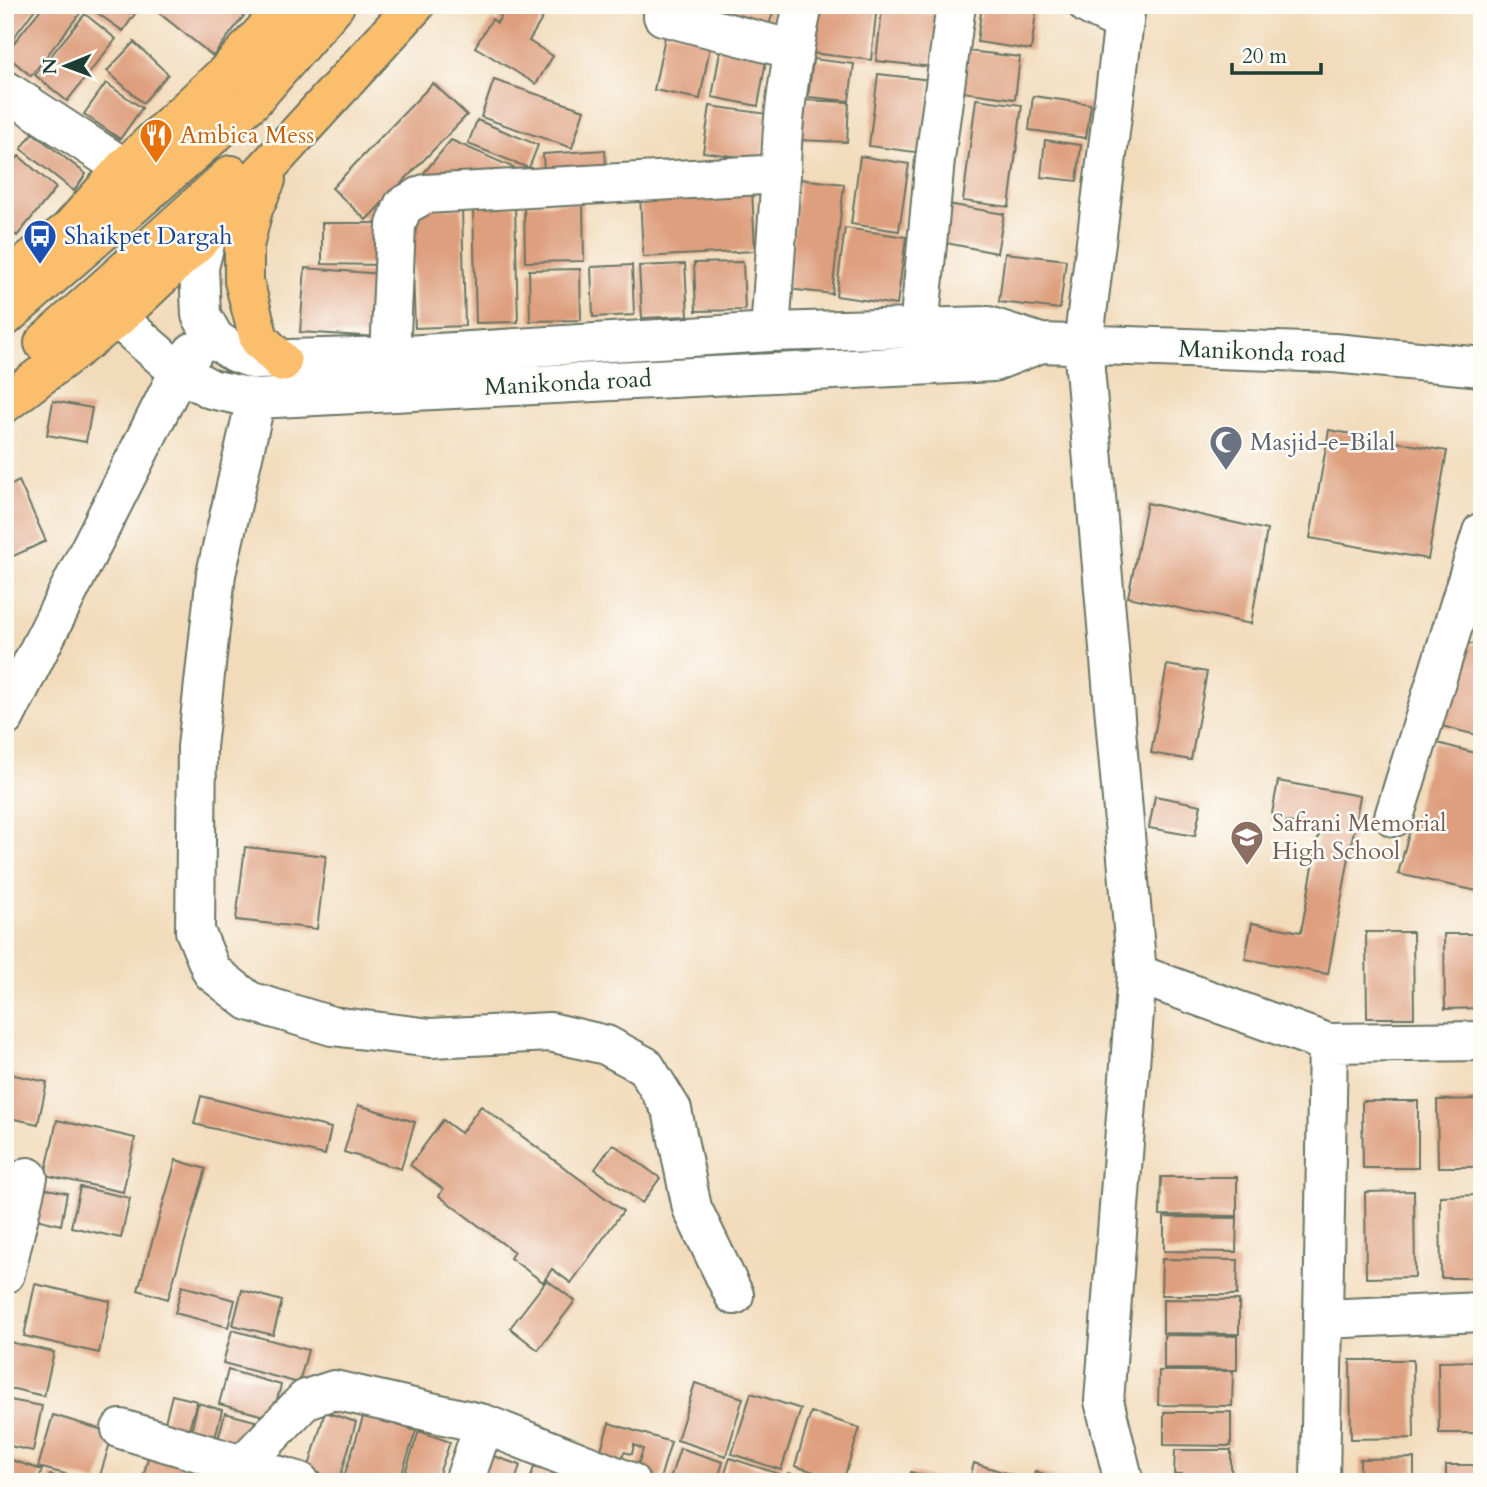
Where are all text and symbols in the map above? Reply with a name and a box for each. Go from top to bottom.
north arrow [32,32,102,102]
scale bar [1232,32,1321,76]
text: 20 m [1242,42,1287,71]
text: N [37,57,63,75]
restaurant icon: Ambica Mess [137,116,175,165]
place label: Ambica Mess [180,119,314,152]
bus stop icon: Shaikpet Dargah [21,217,59,266]
place label: Shaikpet Dargah [64,220,232,253]
street label: Manikonda road [1178,333,1346,371]
street label: Manikonda road [484,362,653,404]
mosque icon: Masjid-e-Bilal [1207,423,1245,472]
place label: Masjid-e-Bilal [1250,426,1395,459]
place label: Safrani Memorial High School [1272,807,1446,868]
school or university icon: Safrani Memorial High School [1228,818,1266,867]

